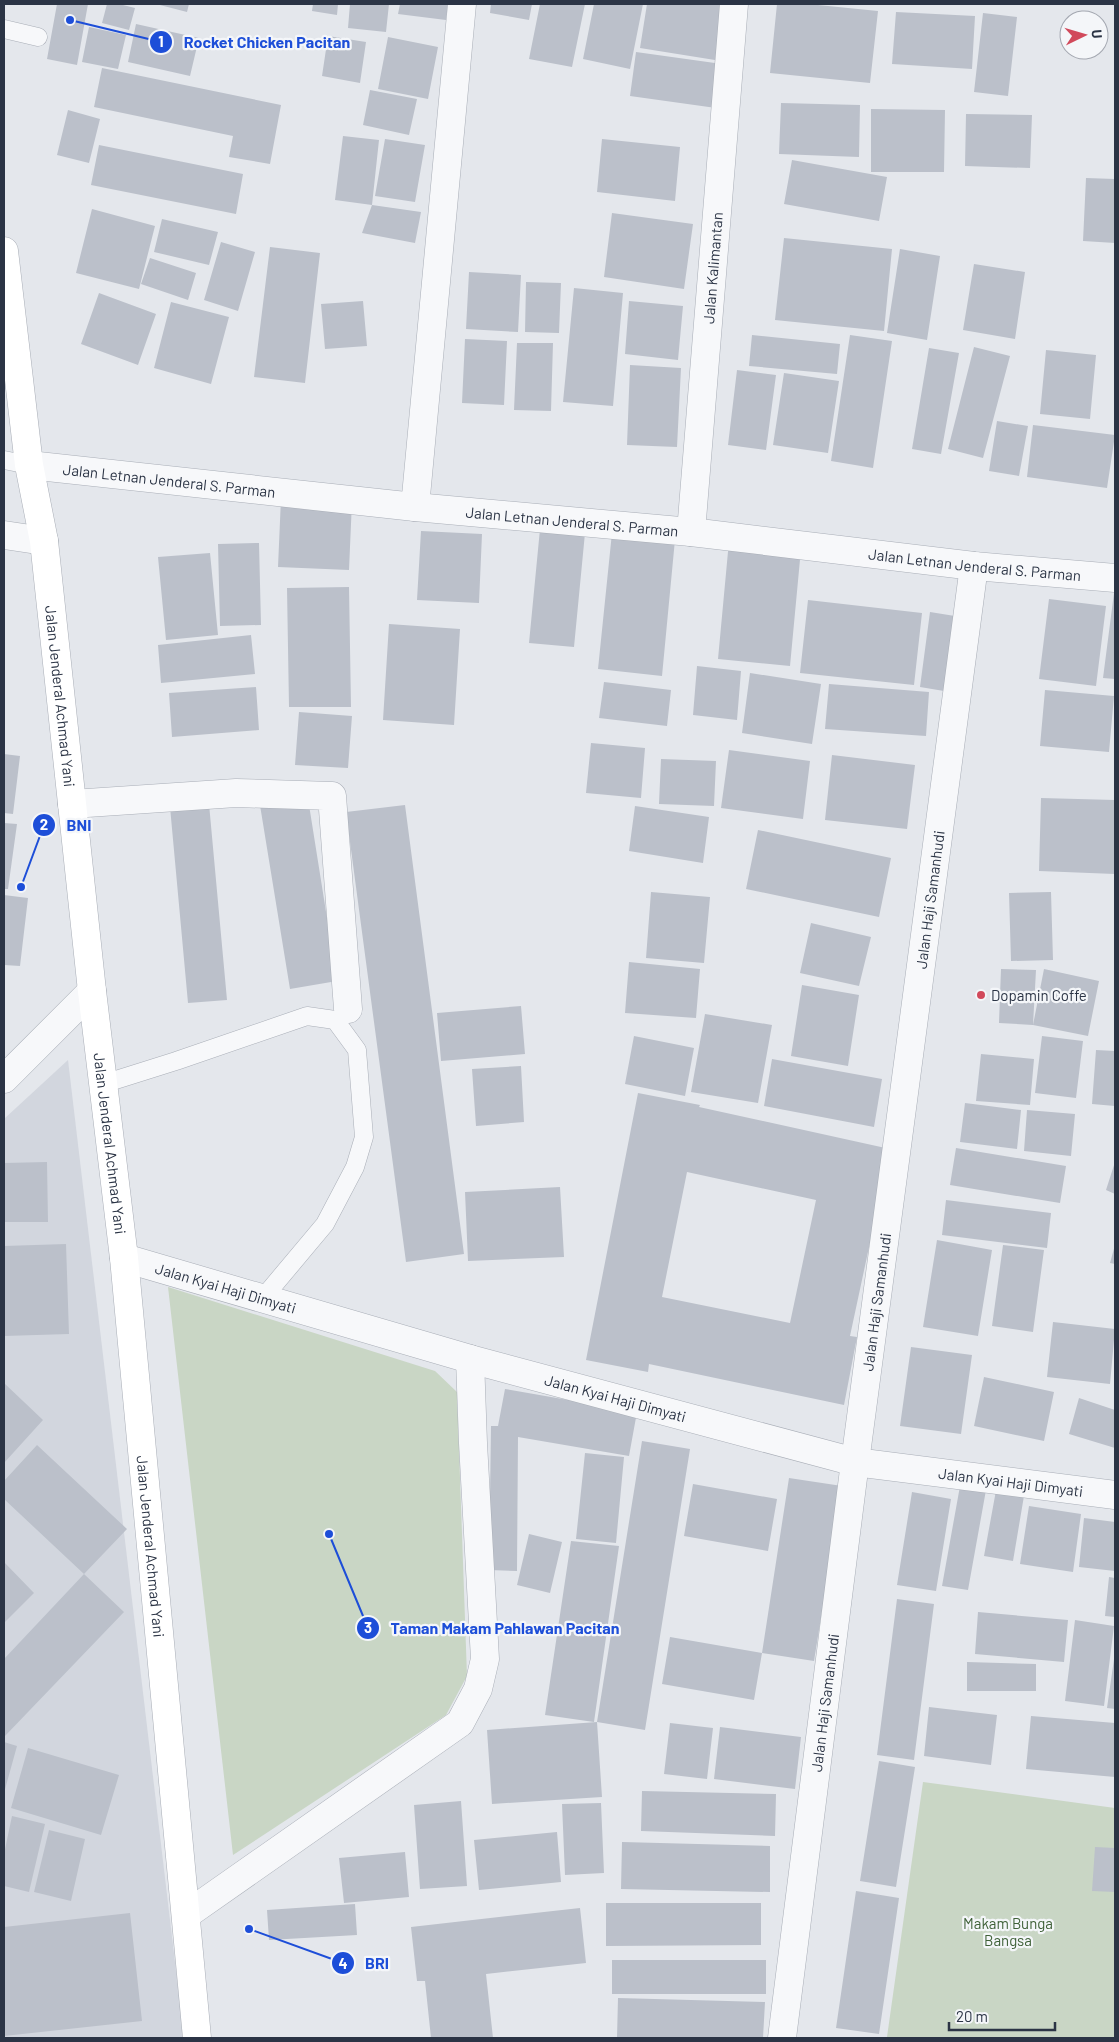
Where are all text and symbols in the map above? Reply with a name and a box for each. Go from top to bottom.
north arrow [1059,10,1109,60]
callout: Rocket Chicken Pacitan [149,27,360,58]
text: U [1089,29,1106,39]
text: 1 [158,32,164,50]
text: Rocket Chicken Pacitan [184,32,350,51]
street label: Jalan Kalimantan [699,211,726,324]
street label: Jalan Letnan Jenderal S. Parman [62,460,276,501]
street label: Jalan Letnan Jenderal S. Parman [465,503,679,540]
street label: Jalan Letnan Jenderal S. Parman [867,544,1082,584]
street label: Jalan Jenderal Achmad Yani [42,604,79,788]
callout: BNI [32,809,102,840]
text: 2 [40,815,48,833]
text: BNI [67,815,91,834]
street label: Jalan Haji Samanhudi [912,829,948,970]
place label: Dopamin Coffe [991,986,1087,1004]
marker: Dopamin Coffe [975,989,987,1001]
street label: Jalan Jenderal Achmad Yani [90,1052,130,1235]
street label: Jalan Haji Samanhudi [858,1232,894,1372]
street label: Jalan Kyai Haji Dimyati [153,1259,298,1317]
street label: Jalan Kyai Haji Dimyati [543,1370,688,1425]
street label: Jalan Jenderal Achmad Yani [134,1455,168,1638]
street label: Jalan Kyai Haji Dimyati [937,1464,1084,1500]
callout: Taman Makam Pahlawan Pacitan [356,1613,630,1644]
text: 3 [364,1618,372,1636]
text: Taman Makam Pahlawan Pacitan [390,1618,620,1637]
street label: Jalan Haji Samanhudi [807,1632,842,1773]
park label: Makam Bunga Bangsa [963,1914,1053,1949]
callout: BRI [330,1948,399,1979]
text: BRI [365,1953,389,1972]
text: 4 [338,1954,348,1972]
scale bar [949,2000,1055,2032]
text: 20 m [956,2007,988,2025]

